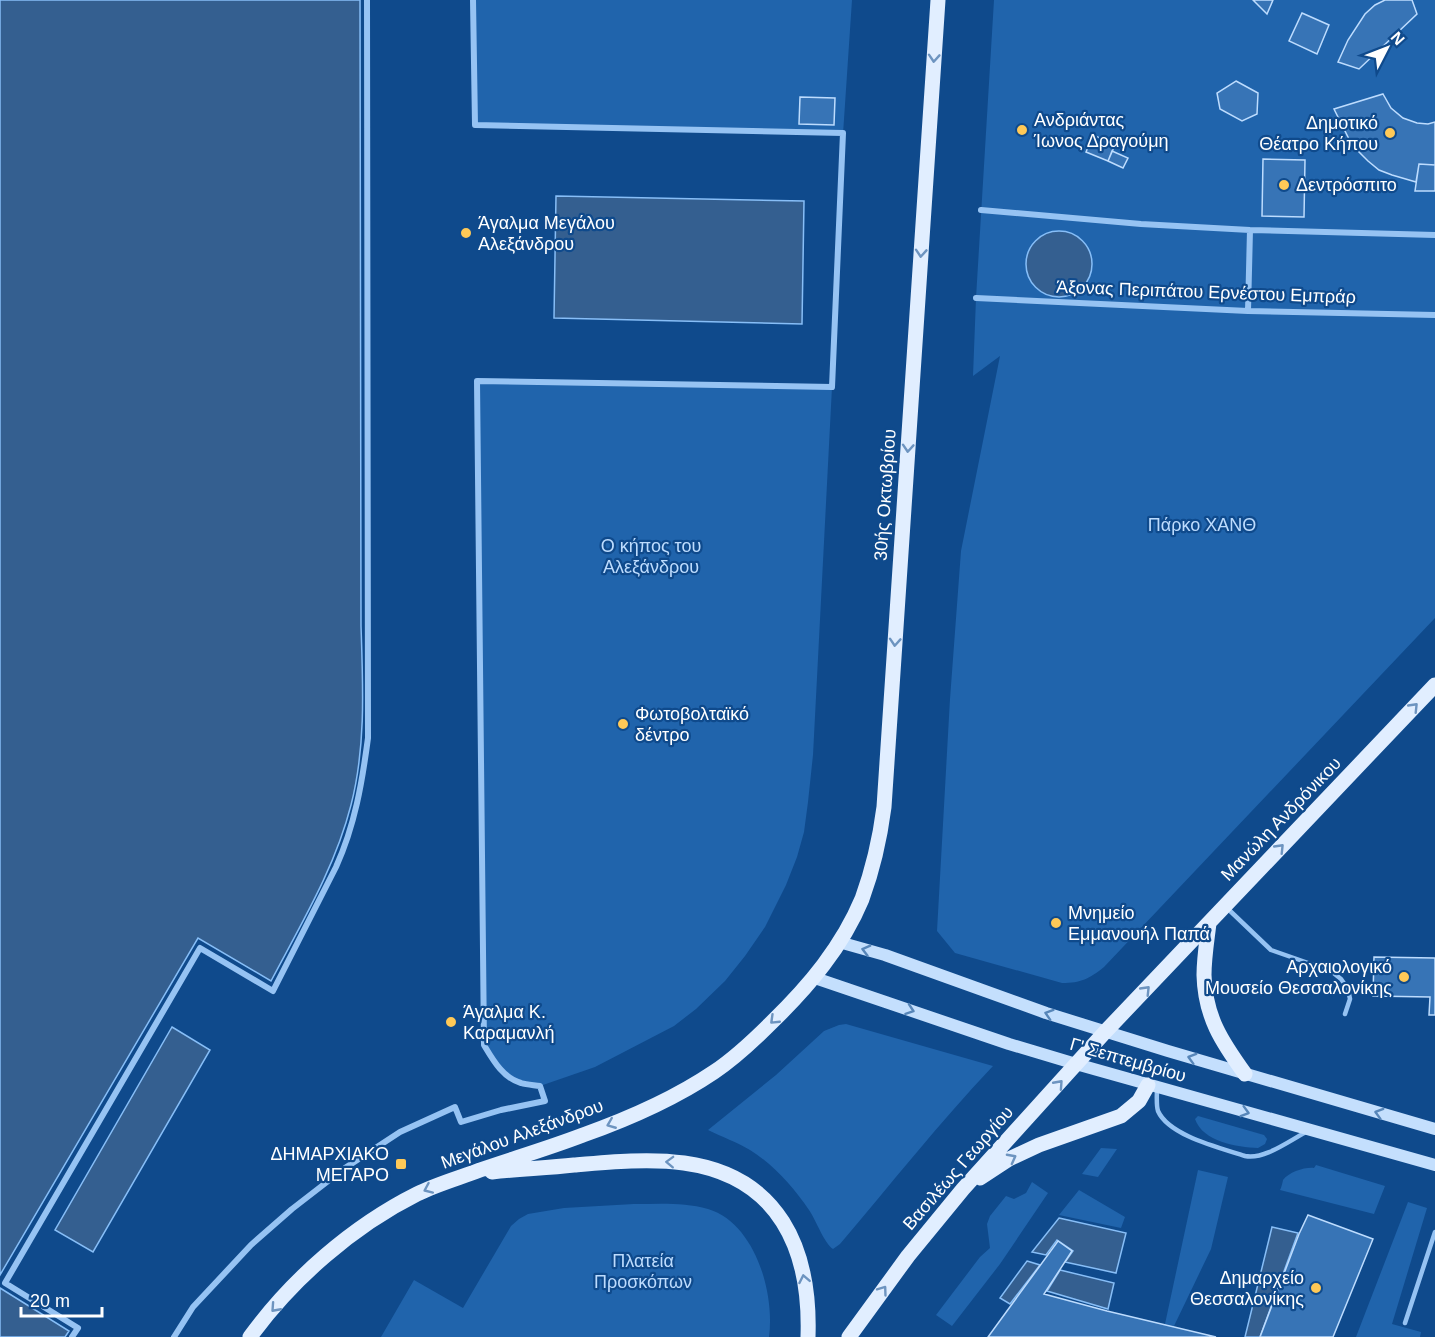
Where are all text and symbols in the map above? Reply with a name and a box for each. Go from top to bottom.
north arrow [1357,18,1417,78]
text: N [1388,28,1408,48]
one-way arrow [927,54,940,63]
place label: Ανδριάντας Ίωνος Δραγούμη [1033,110,1169,151]
place label: Δημοτικό Θέατρο Κήπου [1259,113,1378,154]
marker: Ανδριάντας Ίωνος Δραγούμη [1015,123,1029,137]
marker: Δημοτικό Θέατρο Κήπου [1383,126,1397,140]
place label: Δεντρόσπιτο [1296,175,1397,195]
marker: Δεντρόσπιτο [1277,178,1291,192]
place label: Άγαλμα Μεγάλου Αλεξάνδρου [478,213,615,254]
marker: Άγαλμα Μεγάλου Αλεξάνδρου [459,226,473,240]
one-way arrow [915,248,928,257]
street label: Άξονας Περιπάτου Ερνέστου Εμπράρ [1056,277,1356,307]
street label: 30ής Οκτωβρίου [870,428,900,562]
one-way arrow [902,443,915,452]
park label: Πάρκο ΧΑΝΘ [1148,515,1256,535]
park label: Ο κήπος του Αλεξάνδρου [601,536,701,577]
one-way arrow [889,638,902,647]
one-way arrow [1407,703,1418,714]
place label: Φωτοβολταϊκό δέντρο [635,704,749,745]
marker: Φωτοβολταϊκό δέντρο [616,717,630,731]
street label: Μανώλη Ανδρόνικου [1217,753,1345,885]
one-way arrow [1273,845,1284,855]
place label: Μνημείο Εμμανουήλ Παπά [1068,903,1210,944]
marker: Μνημείο Εμμανουήλ Παπά [1049,916,1063,930]
one-way arrow [861,945,871,957]
place label: Αρχαιολογικό Μουσείο Θεσσαλονίκης [1205,957,1392,998]
marker: Αρχαιολογικό Μουσείο Θεσσαλονίκης [1397,970,1411,984]
one-way arrow [1138,986,1149,997]
place label: Άγαλμα Κ. Καραμανλή [463,1002,555,1043]
one-way arrow [904,1003,915,1015]
one-way arrow [1045,1009,1055,1022]
one-way arrow [771,1013,781,1024]
marker: Άγαλμα Κ. Καραμανλή [444,1015,458,1029]
street label: Γ' Σεπτεμβρίου [1068,1034,1188,1086]
one-way arrow [1187,1053,1198,1065]
one-way arrow [1051,1080,1062,1091]
street label: Μεγάλου Αλεξάνδρου [438,1095,606,1173]
street label: Βασιλέως Γεωργίου [899,1102,1017,1234]
one-way arrow [1239,1105,1250,1117]
one-way arrow [1374,1108,1385,1120]
one-way arrow [607,1117,618,1129]
place label: ΔΗΜΑΡΧΙΑΚΟ ΜΕΓΑΡΟ [271,1144,389,1185]
one-way arrow [1006,1154,1016,1165]
one-way arrow [665,1156,674,1168]
marker: ΔΗΜΑΡΧΙΑΚΟ ΜΕΓΑΡΟ [394,1157,408,1171]
one-way arrow [423,1182,434,1194]
park label: Πλατεία Προσκόπων [594,1251,692,1292]
place label: Δημαρχείο Θεσσαλονίκης [1190,1268,1304,1309]
one-way arrow [798,1274,811,1284]
scale bar [21,1280,102,1318]
marker: Δημαρχείο Θεσσαλονίκης [1309,1281,1323,1295]
one-way arrow [876,1285,887,1296]
text: 20 m [30,1291,70,1311]
one-way arrow [271,1301,282,1311]

